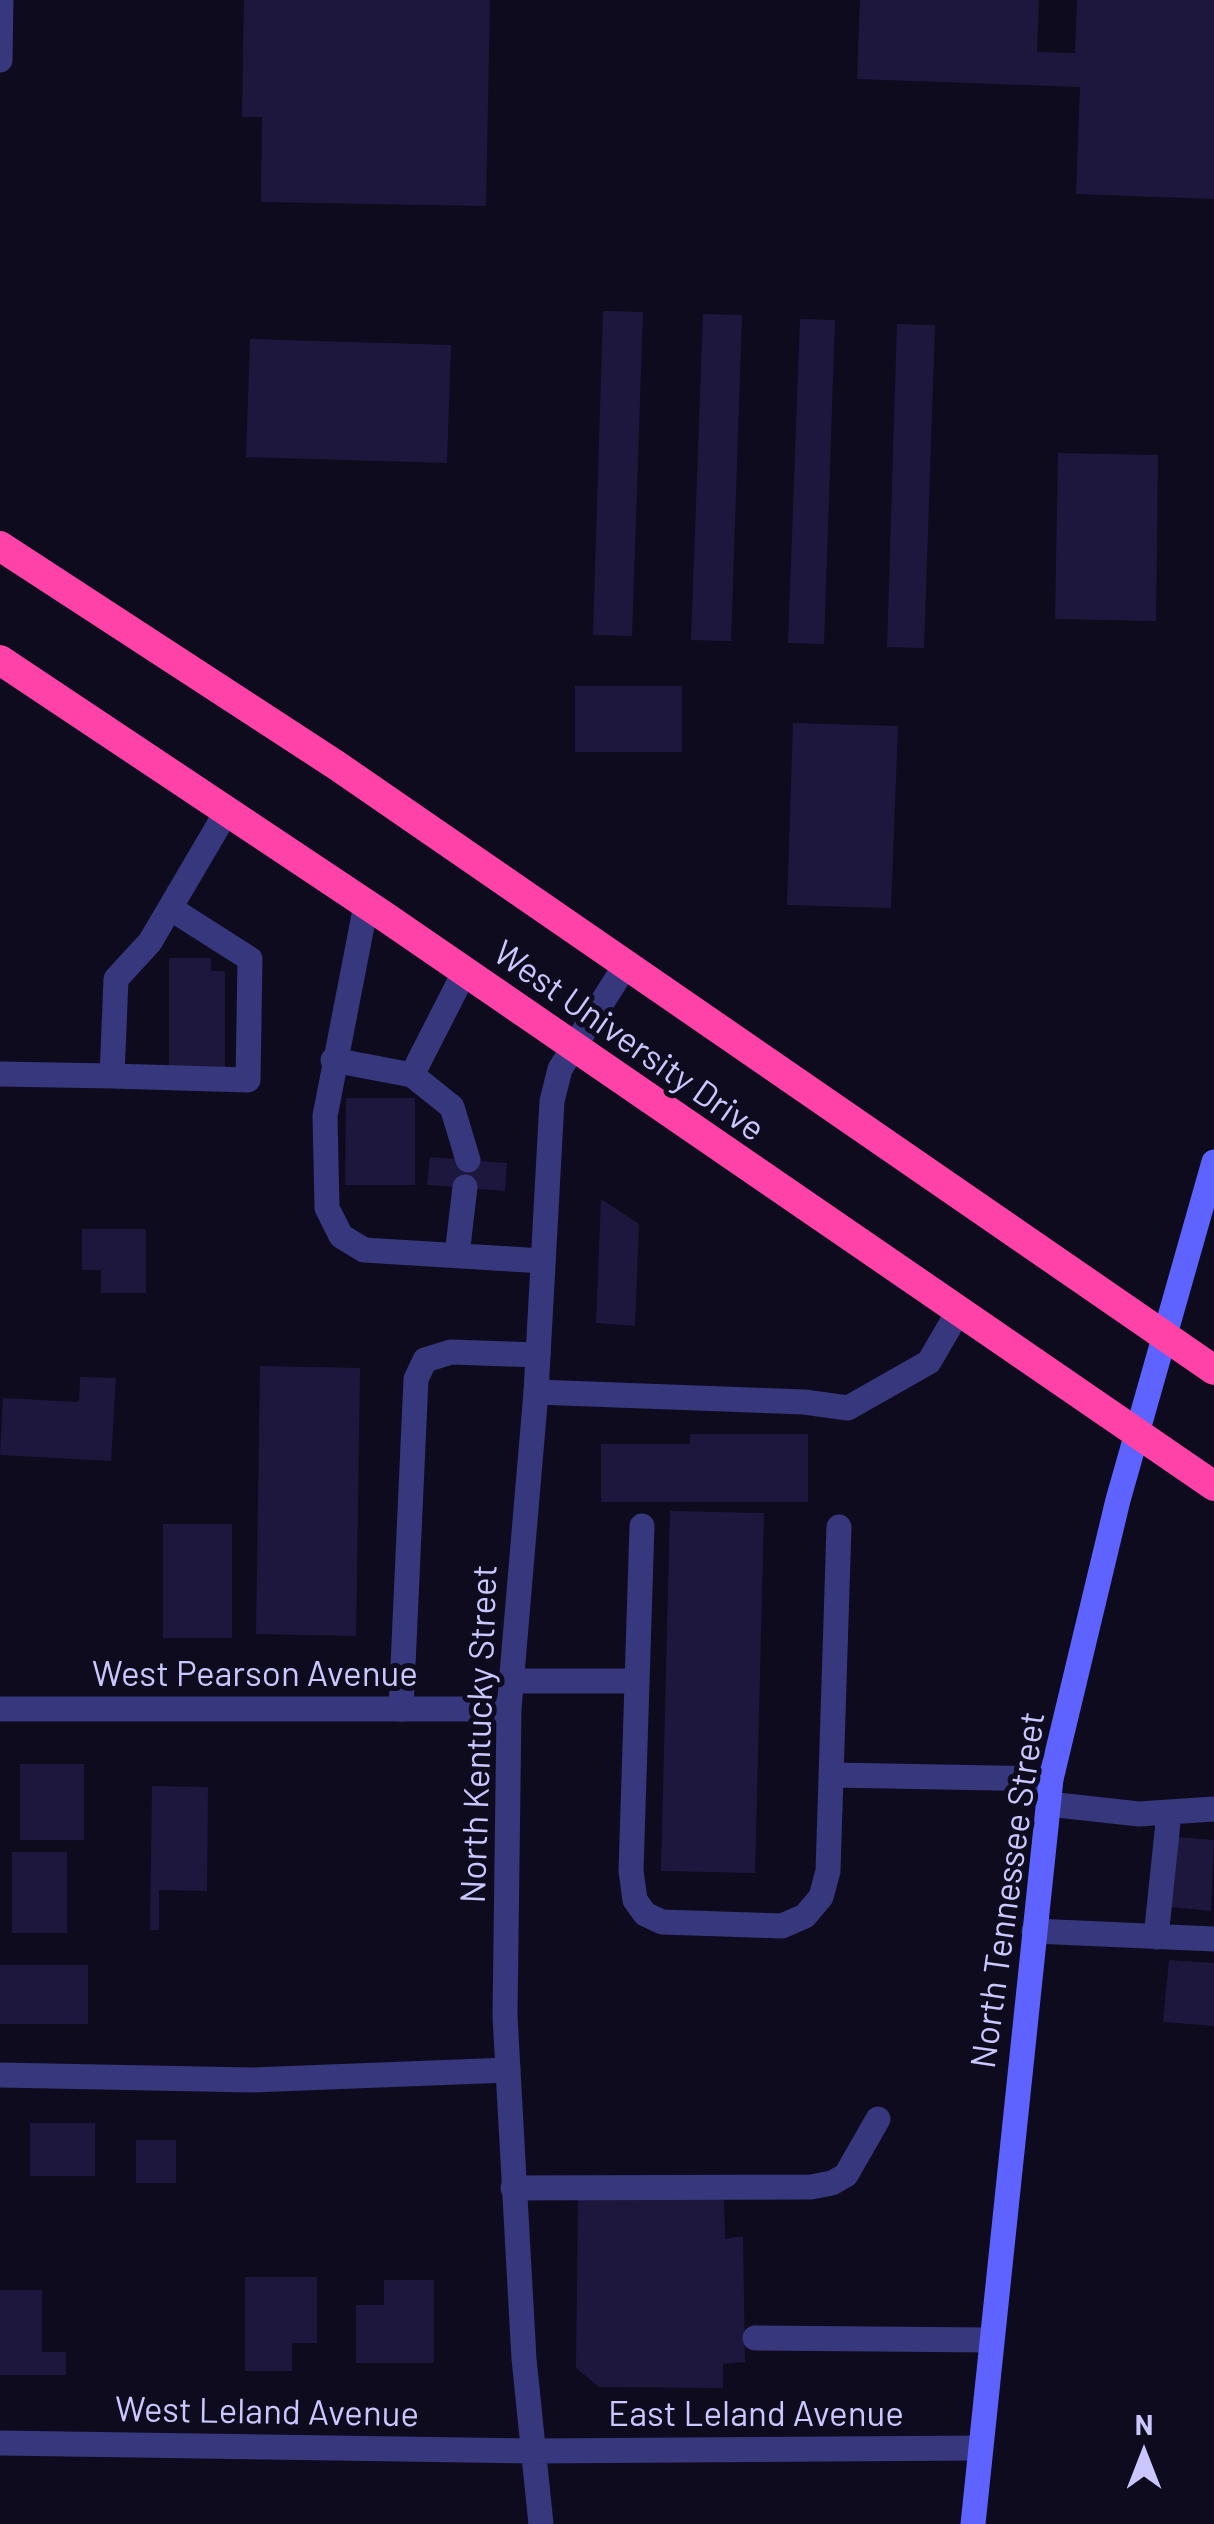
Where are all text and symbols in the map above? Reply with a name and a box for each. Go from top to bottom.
street label: West University Drive [485,932,773,1150]
street label: North Kentucky Street [452,1564,506,1904]
street label: West Pearson Avenue [92,1653,418,1695]
street label: North Tennessee Street [962,1709,1054,2071]
street label: West Leland Avenue [114,2388,420,2436]
street label: East Leland Avenue [608,2393,904,2435]
north arrow [1094,2404,1194,2504]
text: N [1135,2407,1153,2441]

